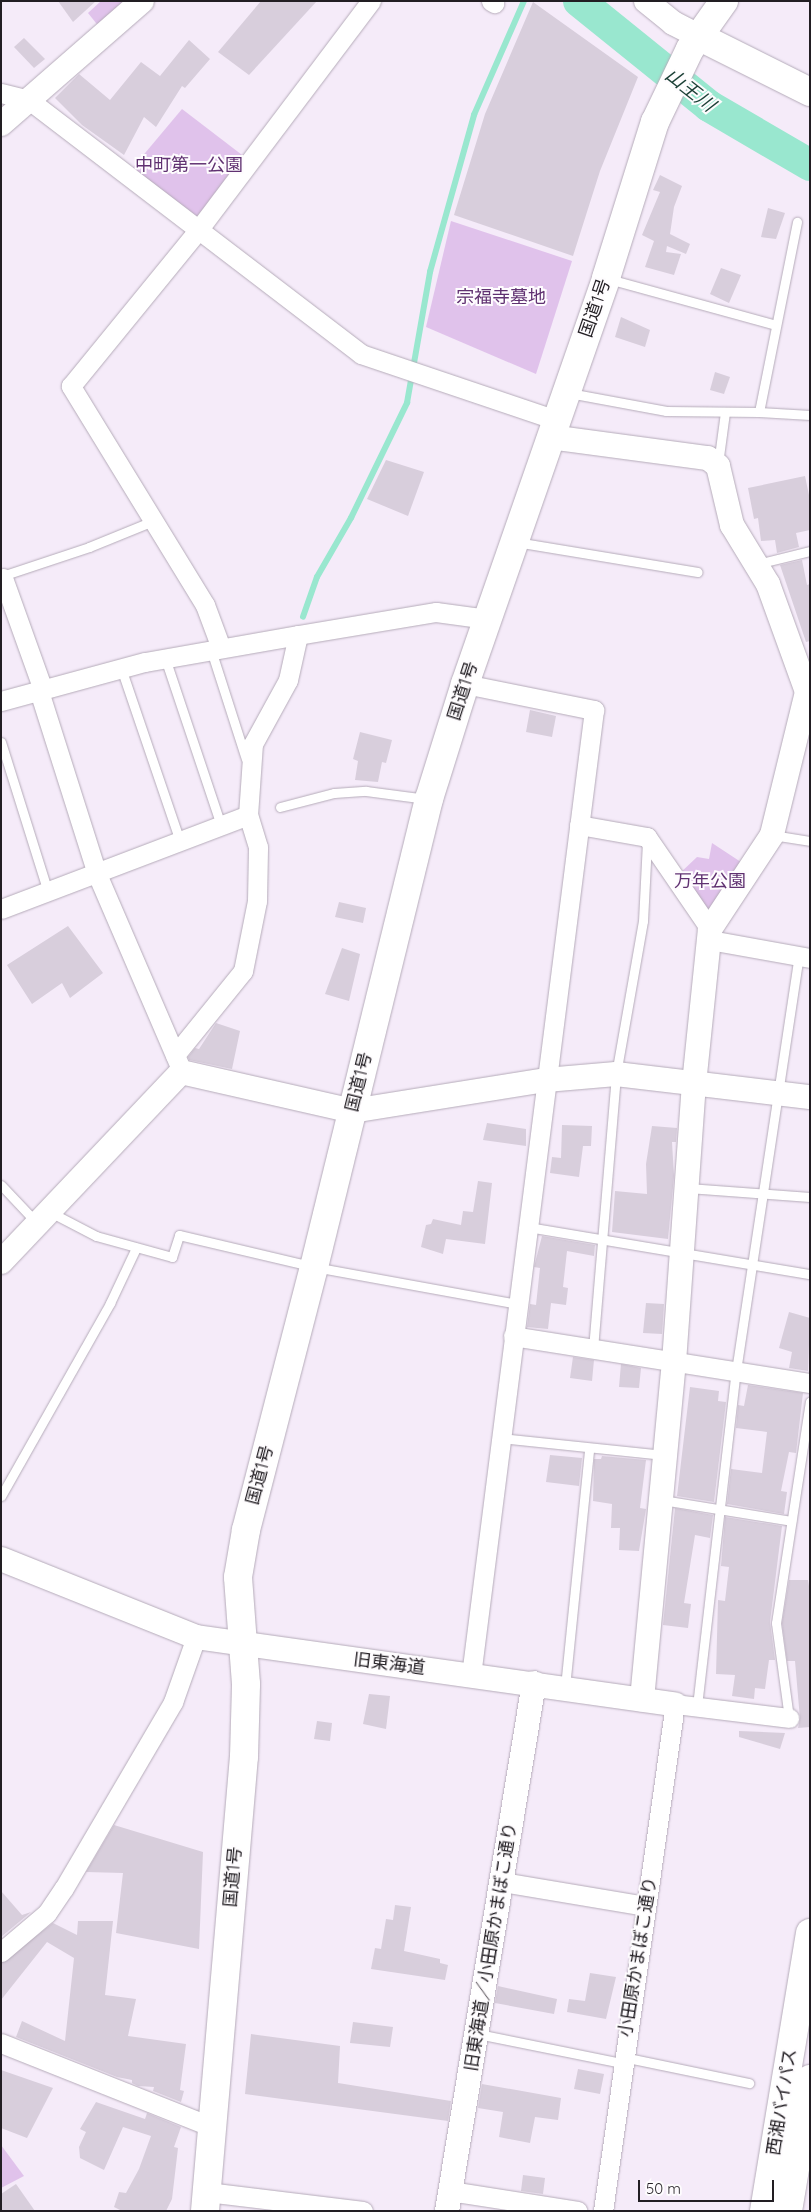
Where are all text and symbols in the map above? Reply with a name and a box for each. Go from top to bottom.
water label: 山王川 [661,63,719,117]
park label: 中町第一公園 [135,154,243,176]
street label: 国道1号 [575,276,615,340]
park label: 宗福寺墓地 [456,286,546,308]
street label: 国道1号 [443,659,483,723]
park label: 万年公園 [674,870,746,892]
street label: 国道1号 [341,1050,377,1114]
street label: 国道1号 [242,1443,278,1507]
street label: 旧東海道 [352,1649,426,1679]
street label: 旧東海道／小田原かまぼこ通り [461,1821,521,2073]
street label: 国道1号 [220,1846,246,1908]
street label: 小田原かまぼこ通り [615,1875,661,2039]
street label: 西湘バイパス [763,2047,801,2157]
scale bar [641,2170,777,2202]
text: 50 m [646,2179,681,2198]

